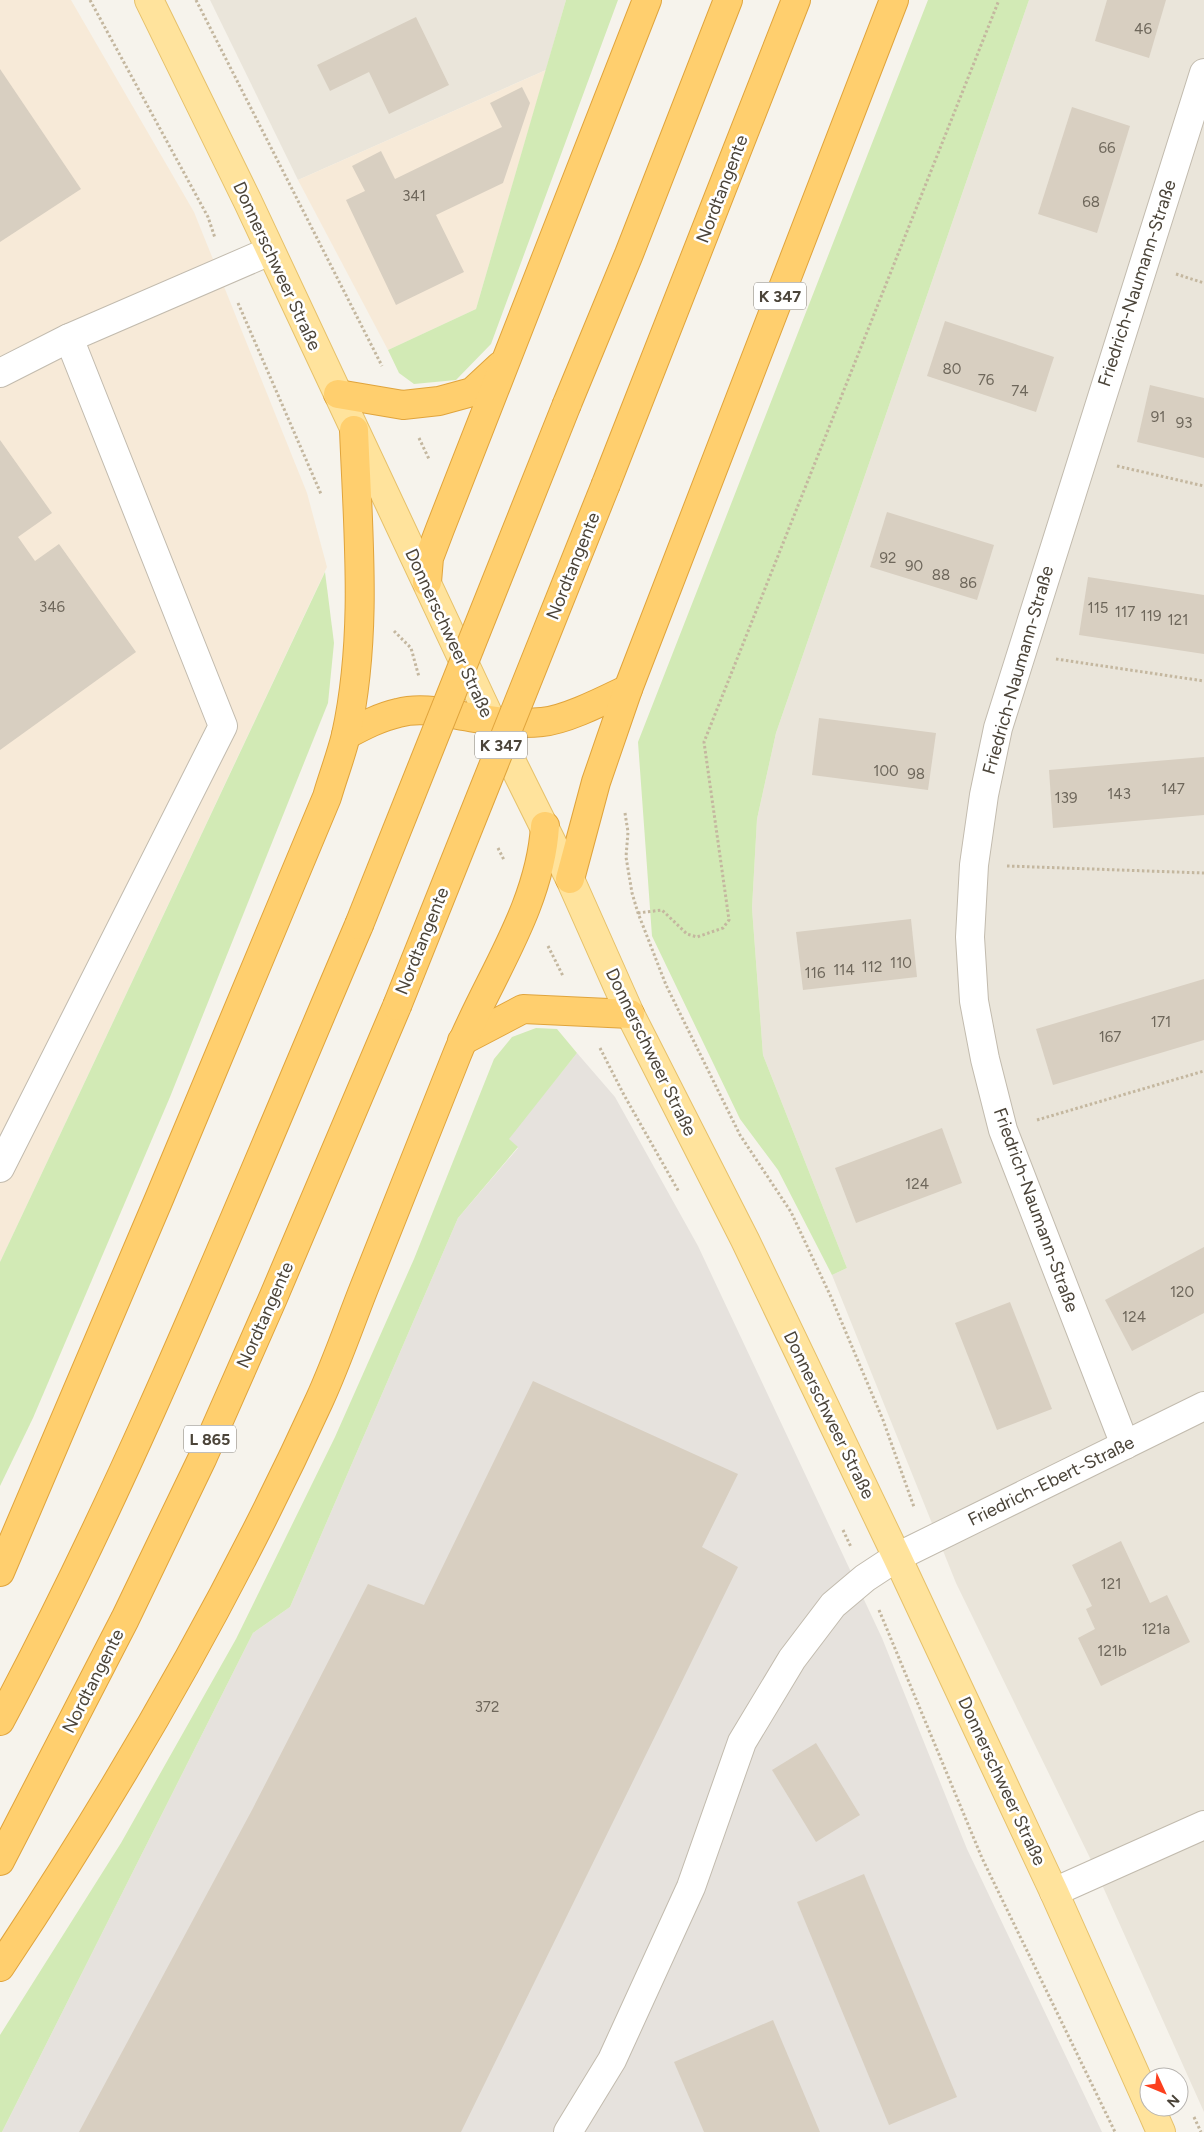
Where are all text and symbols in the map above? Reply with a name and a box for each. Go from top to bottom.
house number: 46 [1134,20,1152,38]
street label: Nordtangente [691,132,753,246]
house number: 66 [1099,139,1116,157]
street label: Friedrich-Naumann-Straße [1093,177,1181,389]
street label: Donnerschweer Straße [228,178,326,354]
house number: 341 [402,187,426,205]
house number: 68 [1082,193,1100,211]
road number: K 347 [754,282,806,310]
house number: 80 [943,360,961,378]
house number: 76 [978,371,995,389]
house number: 74 [1011,382,1029,400]
house number: 91 [1151,408,1165,426]
house number: 93 [1176,414,1192,432]
street label: Nordtangente [541,509,605,623]
street label: Donnerschweer Straße [400,545,498,721]
house number: 92 [880,549,896,567]
house number: 90 [905,557,923,575]
street label: Friedrich-Naumann-Straße [978,563,1058,777]
house number: 88 [932,566,950,584]
house number: 86 [959,574,977,592]
house number: 346 [39,598,65,616]
house number: 115 [1087,599,1109,617]
house number: 117 [1115,603,1135,621]
house number: 119 [1141,607,1161,625]
house number: 121 [1168,611,1188,629]
road number: K 347 [475,732,527,758]
house number: 100 [873,762,899,780]
house number: 98 [907,765,925,783]
house number: 147 [1161,780,1185,798]
house number: 143 [1107,785,1131,803]
house number: 139 [1055,789,1077,807]
street label: Nordtangente [390,884,454,998]
house number: 110 [890,954,912,972]
house number: 112 [862,958,882,976]
house number: 114 [833,961,855,979]
street label: Donnerschweer Straße [601,964,701,1140]
house number: 116 [805,964,826,982]
house number: 171 [1151,1013,1171,1031]
house number: 167 [1099,1028,1121,1046]
street label: Friedrich-Naumann-Straße [989,1105,1083,1315]
house number: 124 [905,1175,929,1193]
street label: Nordtangente [232,1258,298,1372]
house number: 120 [1170,1283,1194,1301]
house number: 124 [1122,1308,1146,1326]
street label: Donnerschweer Straße [779,1327,879,1503]
road number: L 865 [184,1426,236,1452]
street label: Friedrich-Ebert-Straße [964,1431,1138,1531]
house number: 121 [1101,1575,1121,1593]
house number: 121a [1142,1620,1170,1638]
street label: Nordtangente [57,1625,129,1737]
house number: 121b [1097,1642,1127,1660]
street label: Donnerschweer Straße [953,1693,1051,1869]
house number: 372 [475,1698,499,1716]
north arrow [1139,2067,1189,2117]
text: N [1163,2091,1183,2110]

